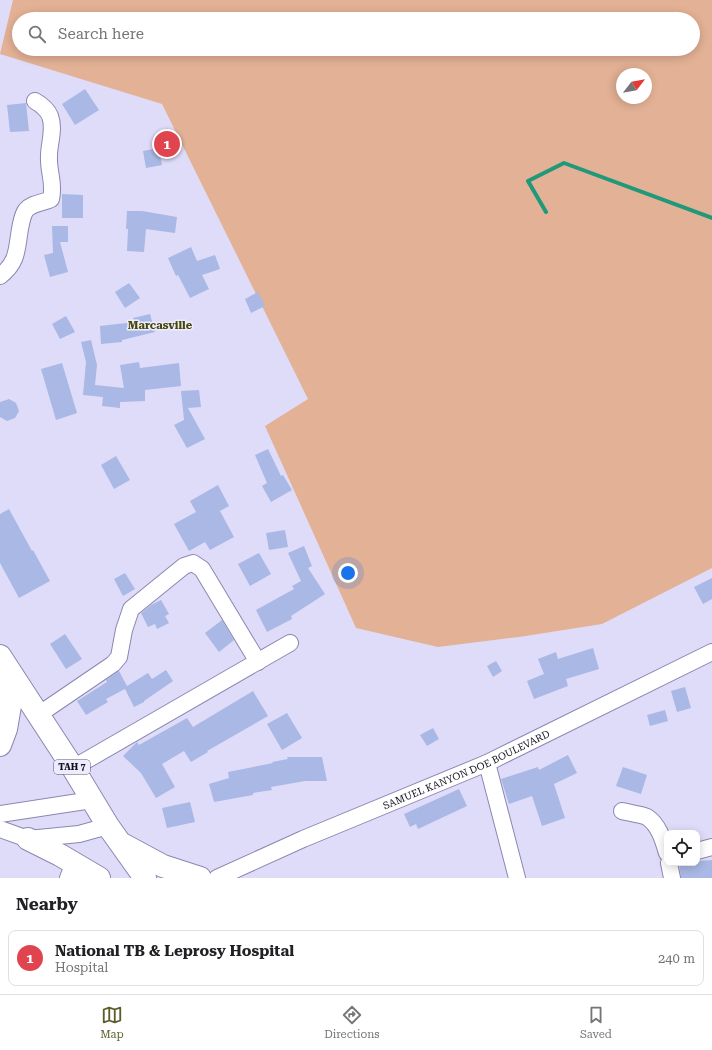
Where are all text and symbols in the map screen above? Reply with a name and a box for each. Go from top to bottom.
search box [12,12,700,56]
icon: search [26,23,48,45]
text: Search here [58,25,144,43]
north arrow [616,68,652,104]
pin: 1 [154,129,180,159]
district label: Marcasville [128,319,193,332]
your location [338,563,358,583]
street label: SAMUEL KANYON DOE BOULEVARD [381,728,552,811]
road number: TAH 7 [54,760,90,774]
map controls [664,830,700,866]
button: locate [664,830,700,866]
text: Nearby [16,894,78,914]
text: National TB & Leprosy Hospital [55,942,294,960]
text: 1 [26,951,34,966]
text: 240 m [658,951,695,966]
text: Hospital [55,960,108,975]
tab: Map [100,1004,124,1041]
tab: Directions [324,1004,380,1041]
tab: Saved [580,1004,612,1041]

